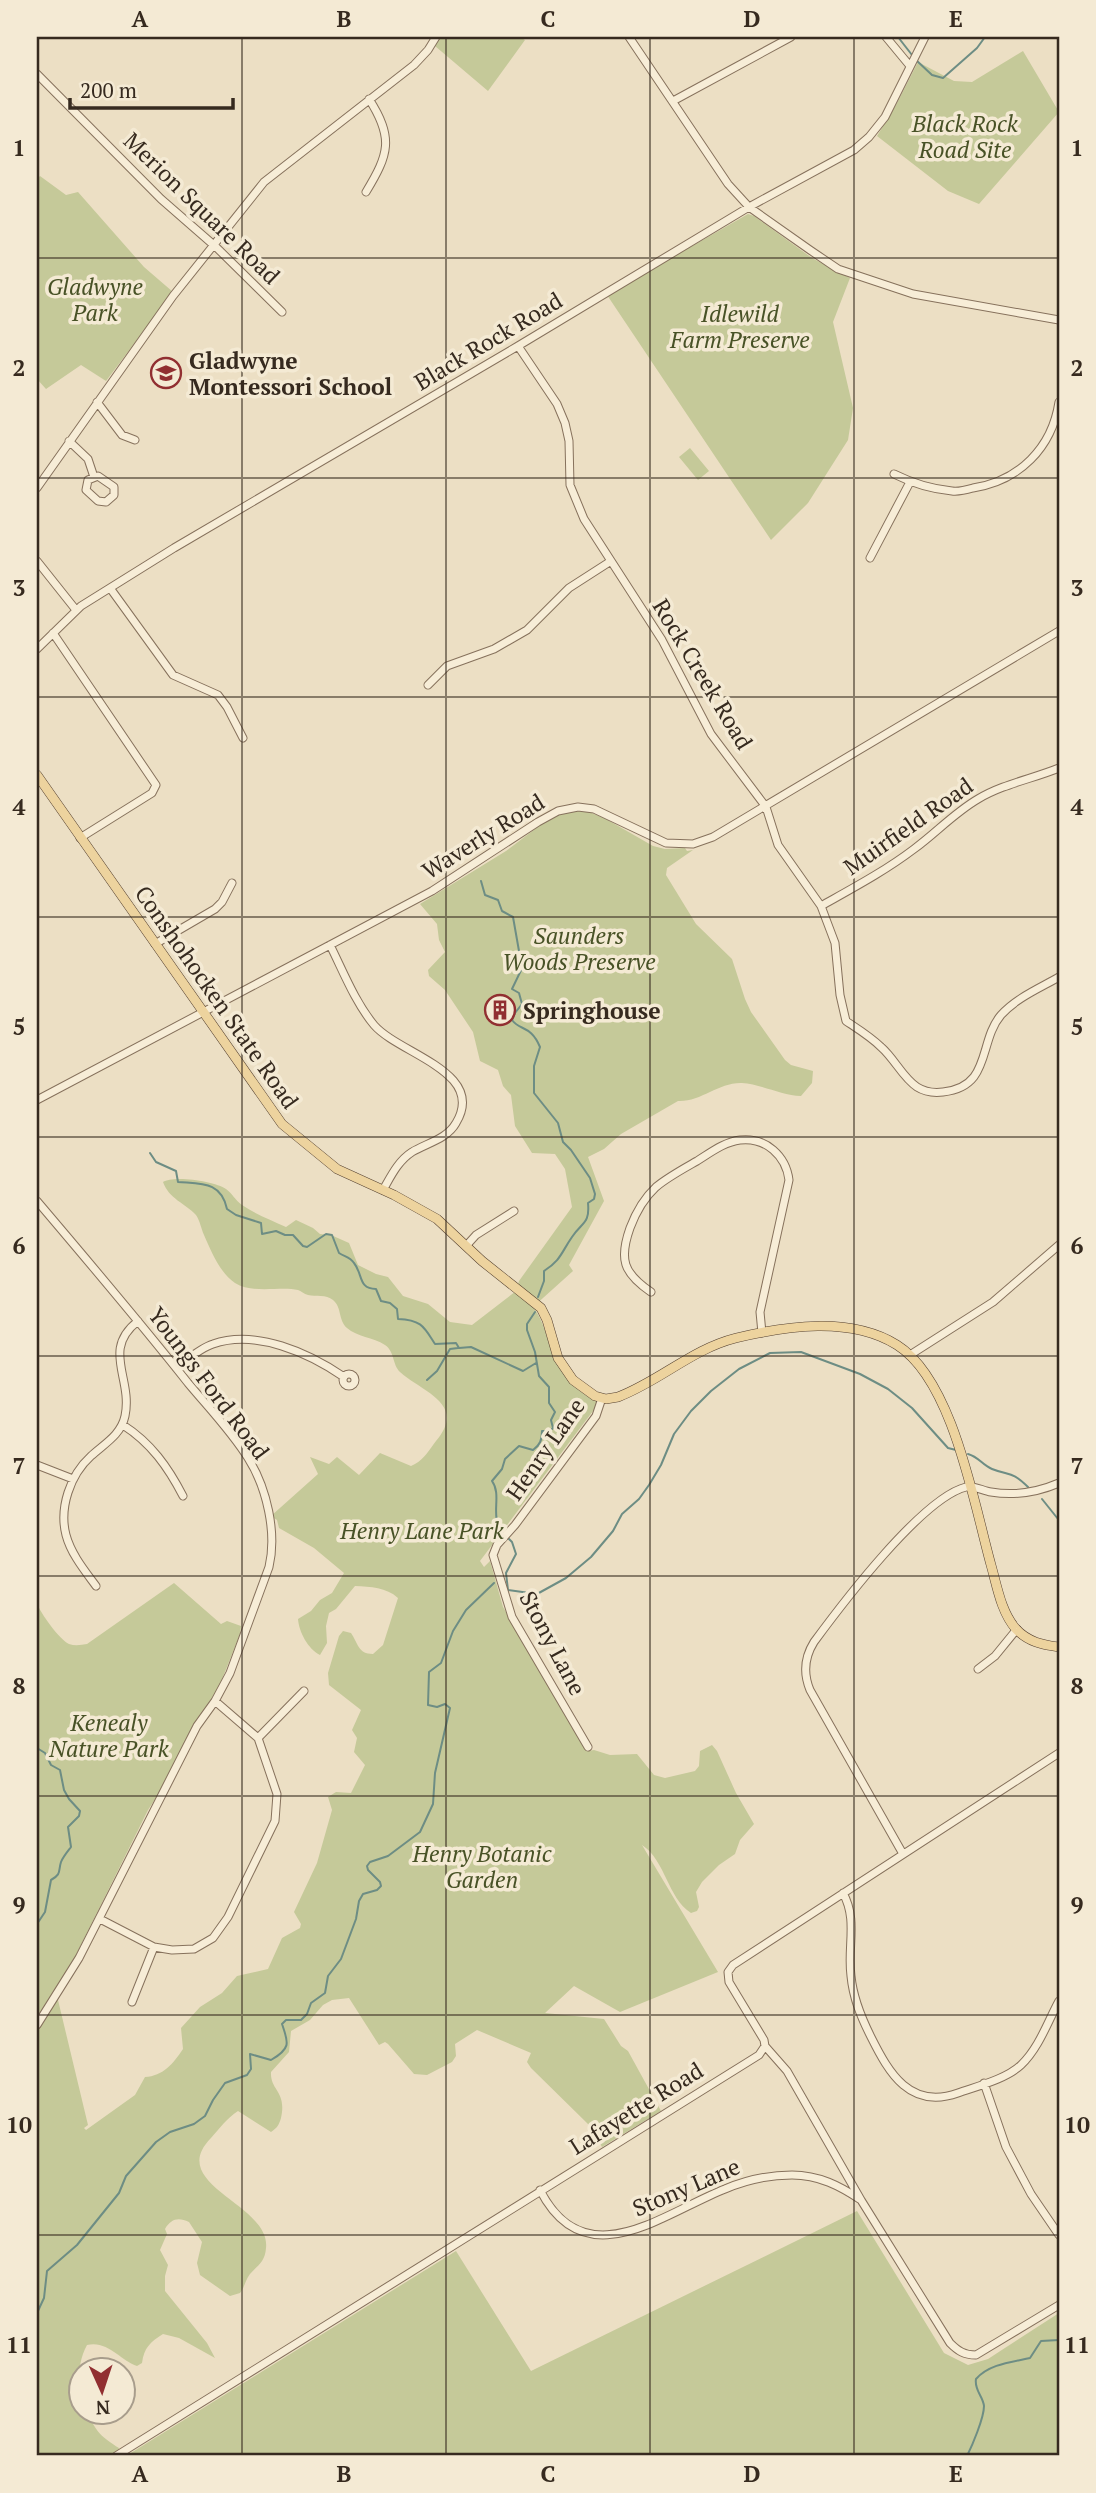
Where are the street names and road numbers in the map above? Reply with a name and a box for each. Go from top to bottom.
street label: Merion Square Road [117,125,287,291]
street label: Black Rock Road [408,285,568,397]
street label: Rock Creek Road [646,593,760,755]
street label: Muirfield Road [837,770,979,882]
street label: Waverly Road [416,786,550,886]
street label: Conshohocken State Road [128,879,306,1115]
street label: Youngs Ford Road [141,1300,277,1466]
street label: Henry Lane [498,1392,592,1506]
street label: Stony Lane [513,1585,593,1701]
street label: Lafayette Road [563,2054,709,2161]
street label: Stony Lane [628,2150,744,2224]

